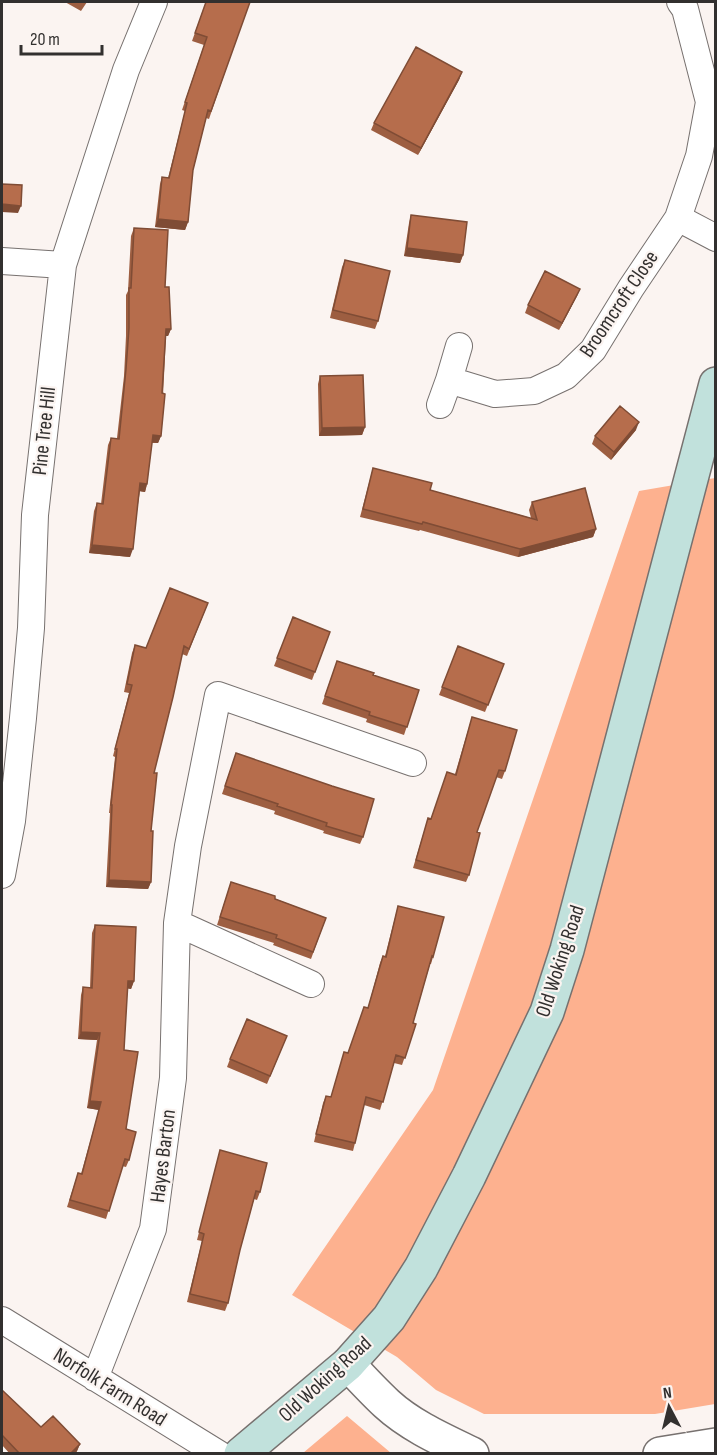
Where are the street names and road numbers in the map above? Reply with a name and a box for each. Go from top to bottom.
street label: Broomcroft Close [574,246,664,362]
street label: Pine Tree Hill [27,386,61,476]
street label: Old Woking Road [530,902,590,1020]
street label: Hayes Barton [145,1108,181,1204]
street label: Old Woking Road [274,1331,376,1427]
street label: Norfolk Farm Road [49,1342,171,1432]

